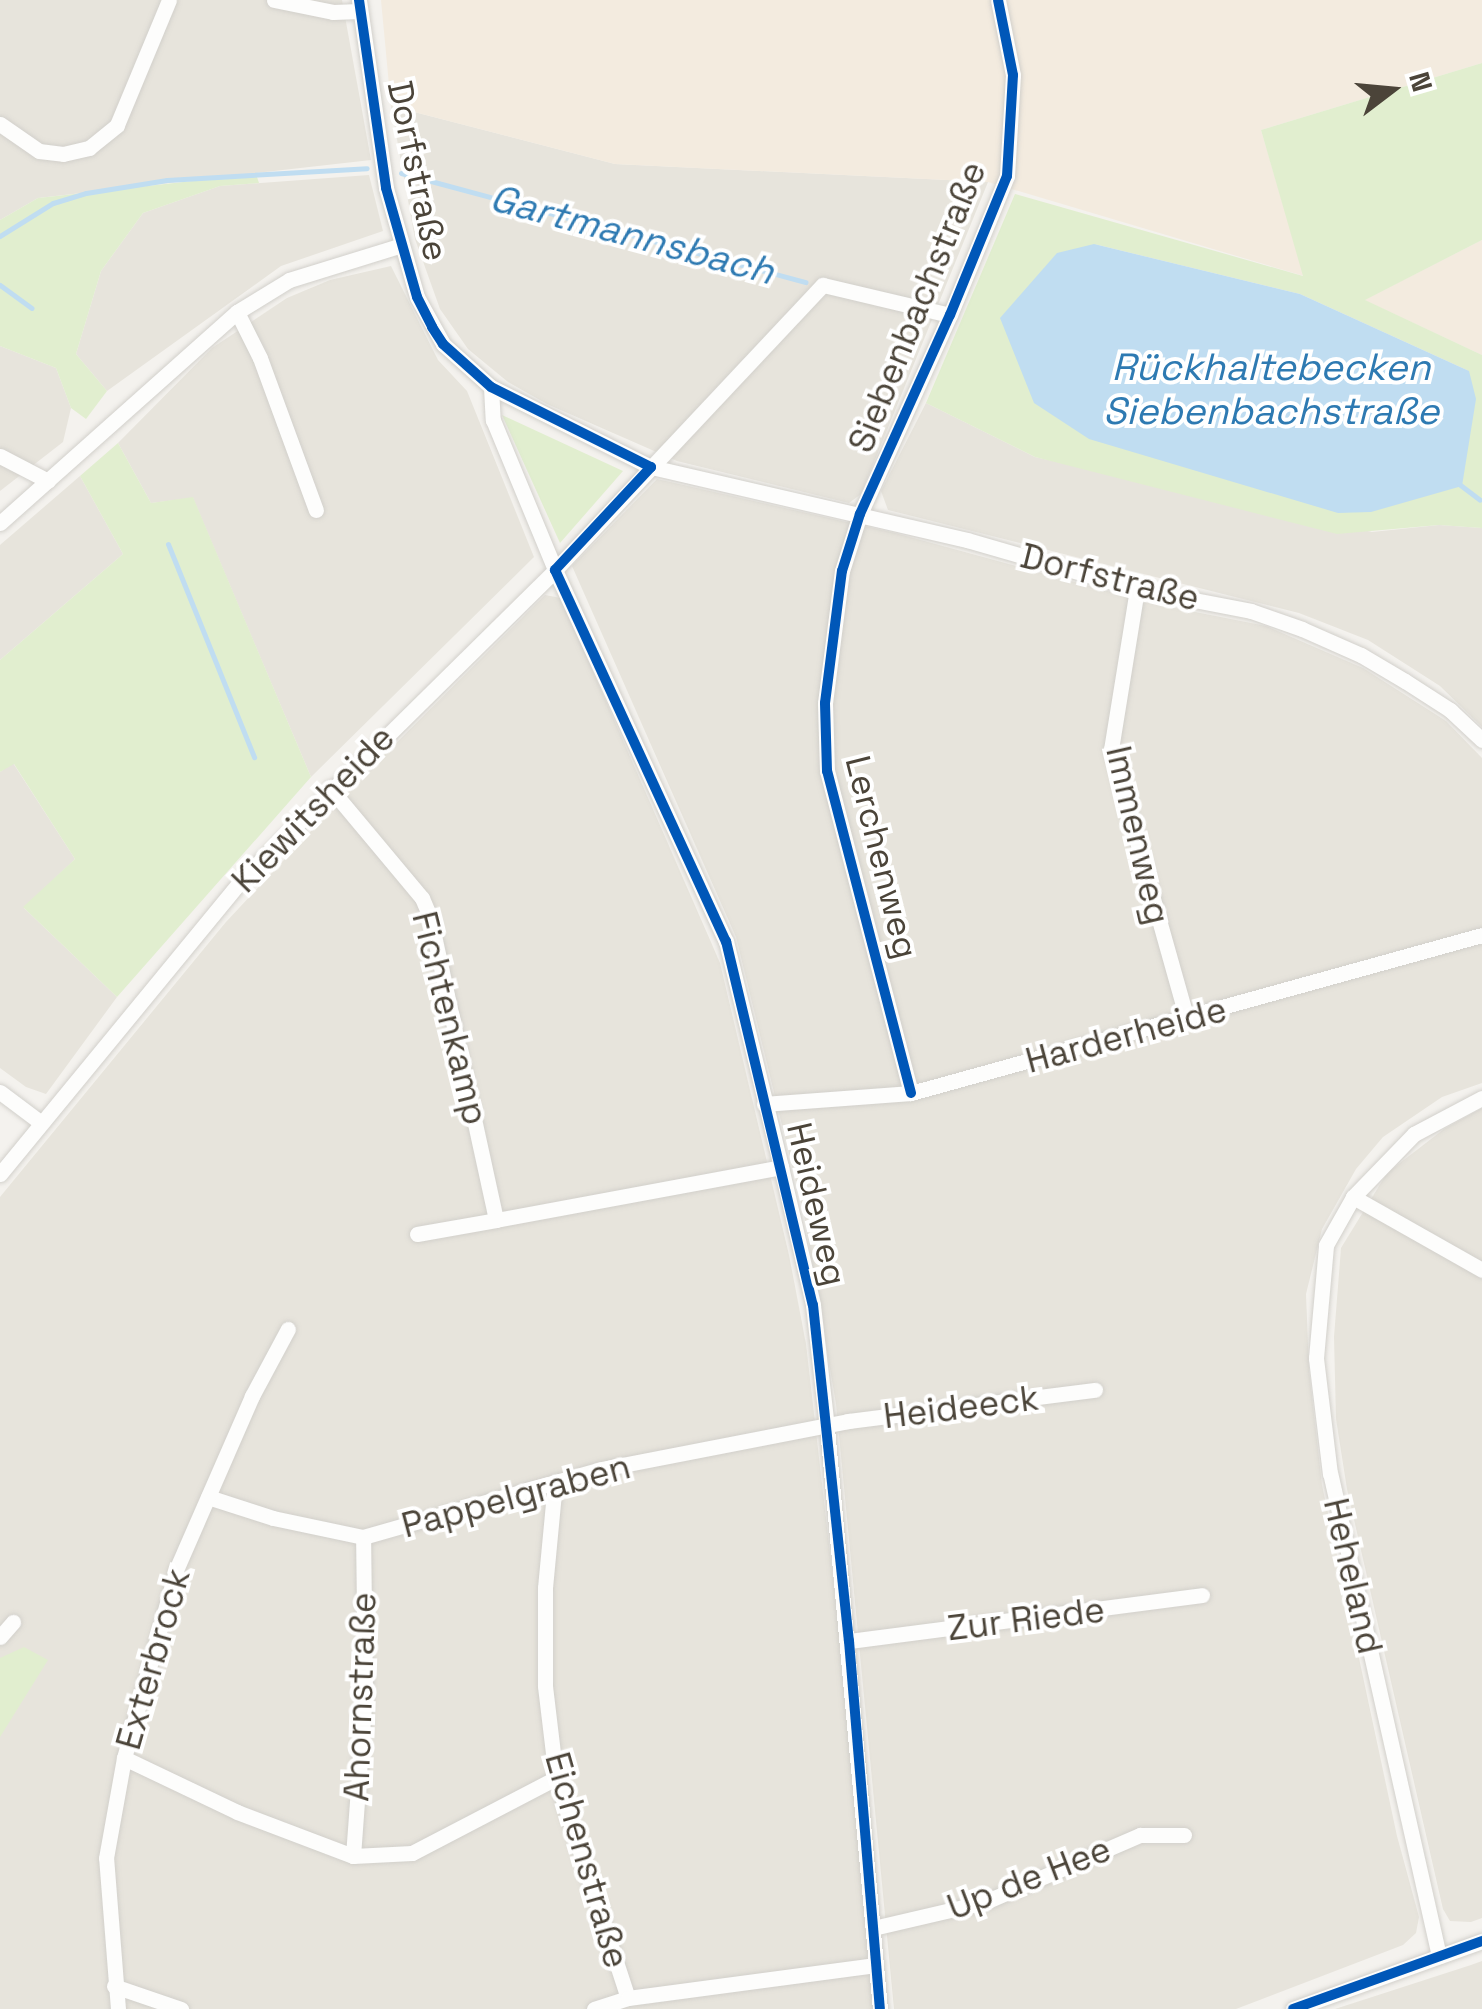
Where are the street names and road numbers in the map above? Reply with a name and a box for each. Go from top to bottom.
street label: Dorfstraße [378,77,458,265]
street label: Siebenbachstraße [840,156,994,458]
street label: Dorfstraße [1016,535,1204,619]
street label: Kiewitsheide [223,717,403,901]
street label: Immenweg [1097,742,1179,928]
street label: Lerchenweg [837,751,927,963]
street label: Fichtenkamp [403,907,497,1129]
street label: Harderheide [1021,988,1231,1082]
street label: Heideweg [778,1118,856,1290]
street label: Heideeck [881,1377,1041,1437]
street label: Pappelgraben [397,1445,635,1547]
street label: Heheland [1315,1494,1391,1658]
street label: Exterbrock [107,1564,199,1754]
street label: Zur Riede [945,1589,1107,1649]
street label: Ahornstraße [335,1592,385,1802]
street label: Eichenstraße [536,1747,638,1973]
street label: Up de Hee [941,1828,1117,1928]

